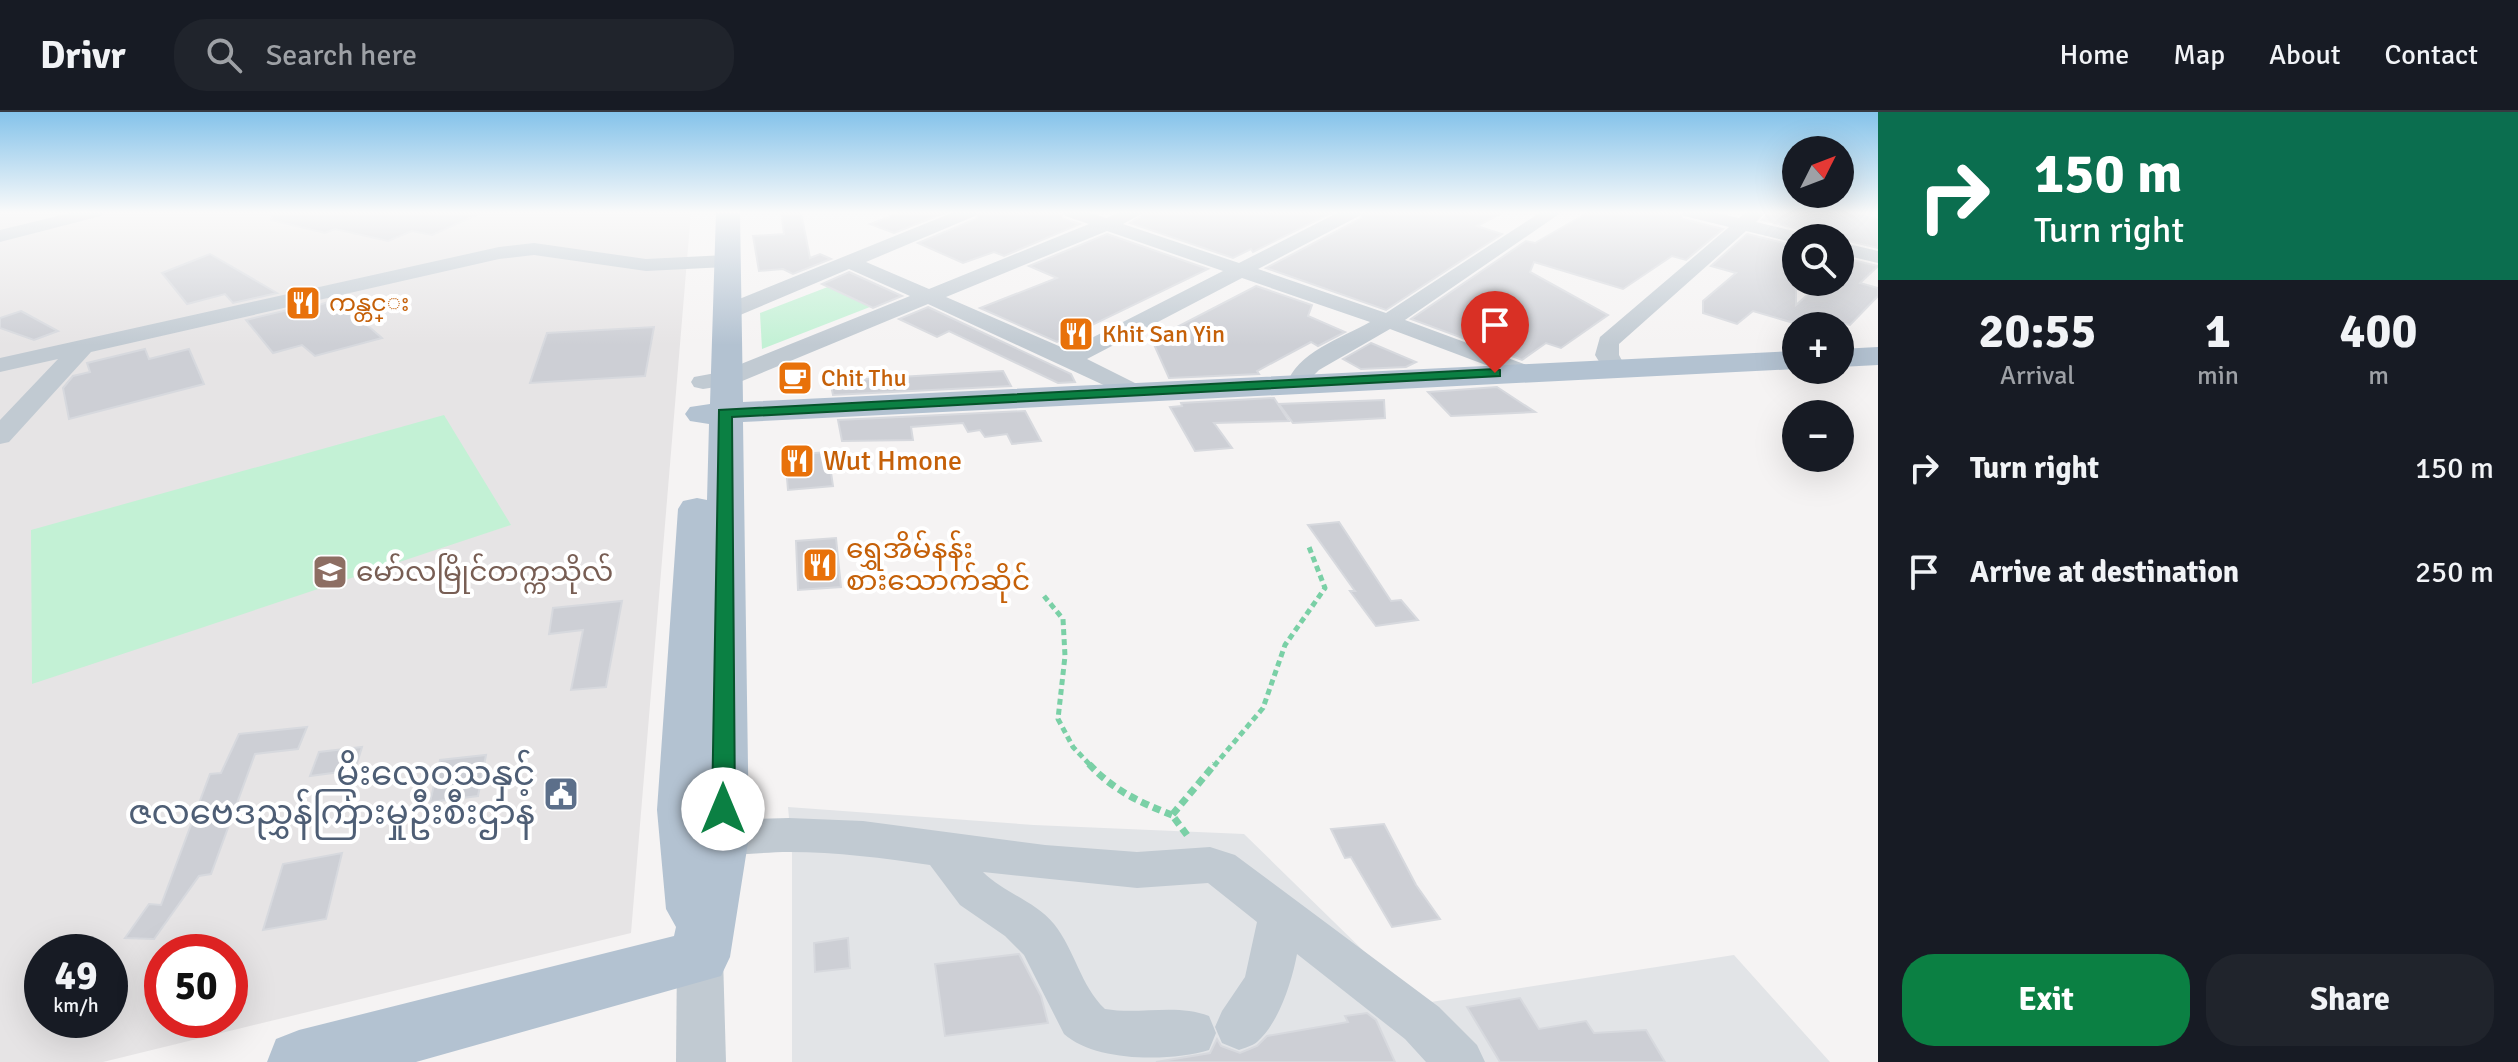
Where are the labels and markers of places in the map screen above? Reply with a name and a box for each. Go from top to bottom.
restaurant icon: ကန္တင္း [284,284,322,322]
place label: ကန္တင္း [329,288,409,322]
pin [1461,291,1529,373]
restaurant icon: Khit San Yin [1057,315,1095,353]
place label: Khit San Yin [1102,319,1225,349]
cafe icon: Chit Thu [776,359,814,397]
place label: Chit Thu [821,363,907,393]
restaurant icon: Wut Hmone [778,442,816,480]
place label: Wut Hmone [823,444,962,478]
place label: ရွှေအိမ်နန်း စားသောက်ဆိုင် [846,530,1030,603]
restaurant icon: ရွှေအိမ်နန်း စားသောက်ဆိုင် [801,546,839,584]
school or university icon: မော်လမြိုင်တက္ကသိုလ် [311,553,349,591]
place label: မော်လမြိုင်တက္ကသိုလ် [356,553,613,594]
place label: မိုးလေဝသနှင့် ဇလဗေဒညွှန်ကြားမှုဦးစီးဌာန [128,749,535,840]
public building icon: မိုးလေဝသနှင့် ဇလဗေဒညွှန်ကြားမှုဦးစီးဌာန [542,775,580,813]

